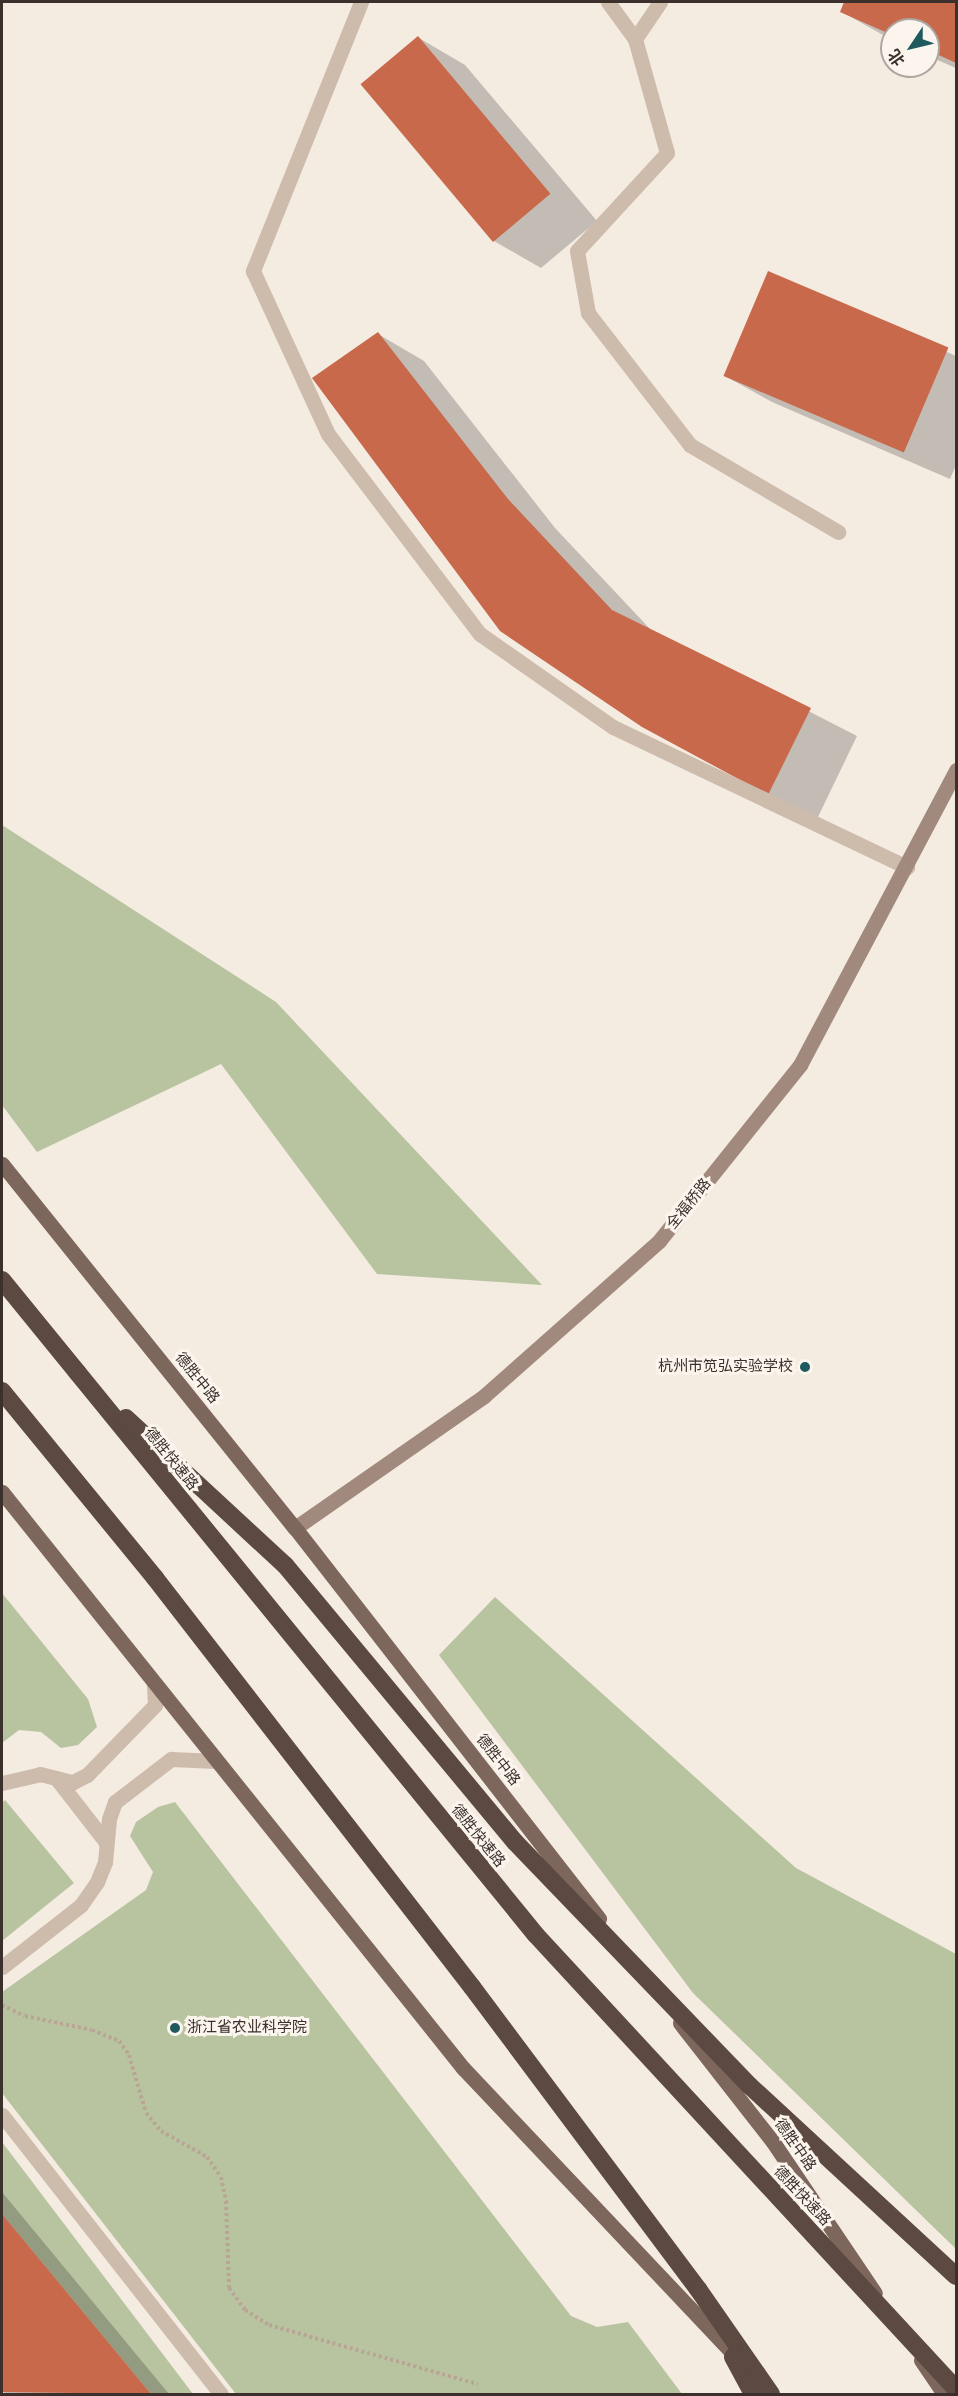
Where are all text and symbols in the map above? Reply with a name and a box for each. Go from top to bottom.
north arrow [880,18,940,78]
text: 北 [884,45,910,69]
street label: 全福桥路 [663,1175,715,1233]
street label: 德胜中路 [171,1349,223,1407]
place label: 杭州市笕弘实验学校 [658,1358,793,1376]
marker: 杭州市笕弘实验学校 [798,1360,812,1374]
street label: 德胜快速路 [140,1424,202,1494]
street label: 德胜中路 [472,1731,524,1789]
street label: 德胜快速路 [447,1801,509,1871]
place label: 浙江省农业科学院 [187,2019,307,2037]
marker: 浙江省农业科学院 [168,2021,182,2035]
street label: 德胜中路 [770,2115,820,2175]
street label: 德胜快速路 [770,2162,834,2230]

